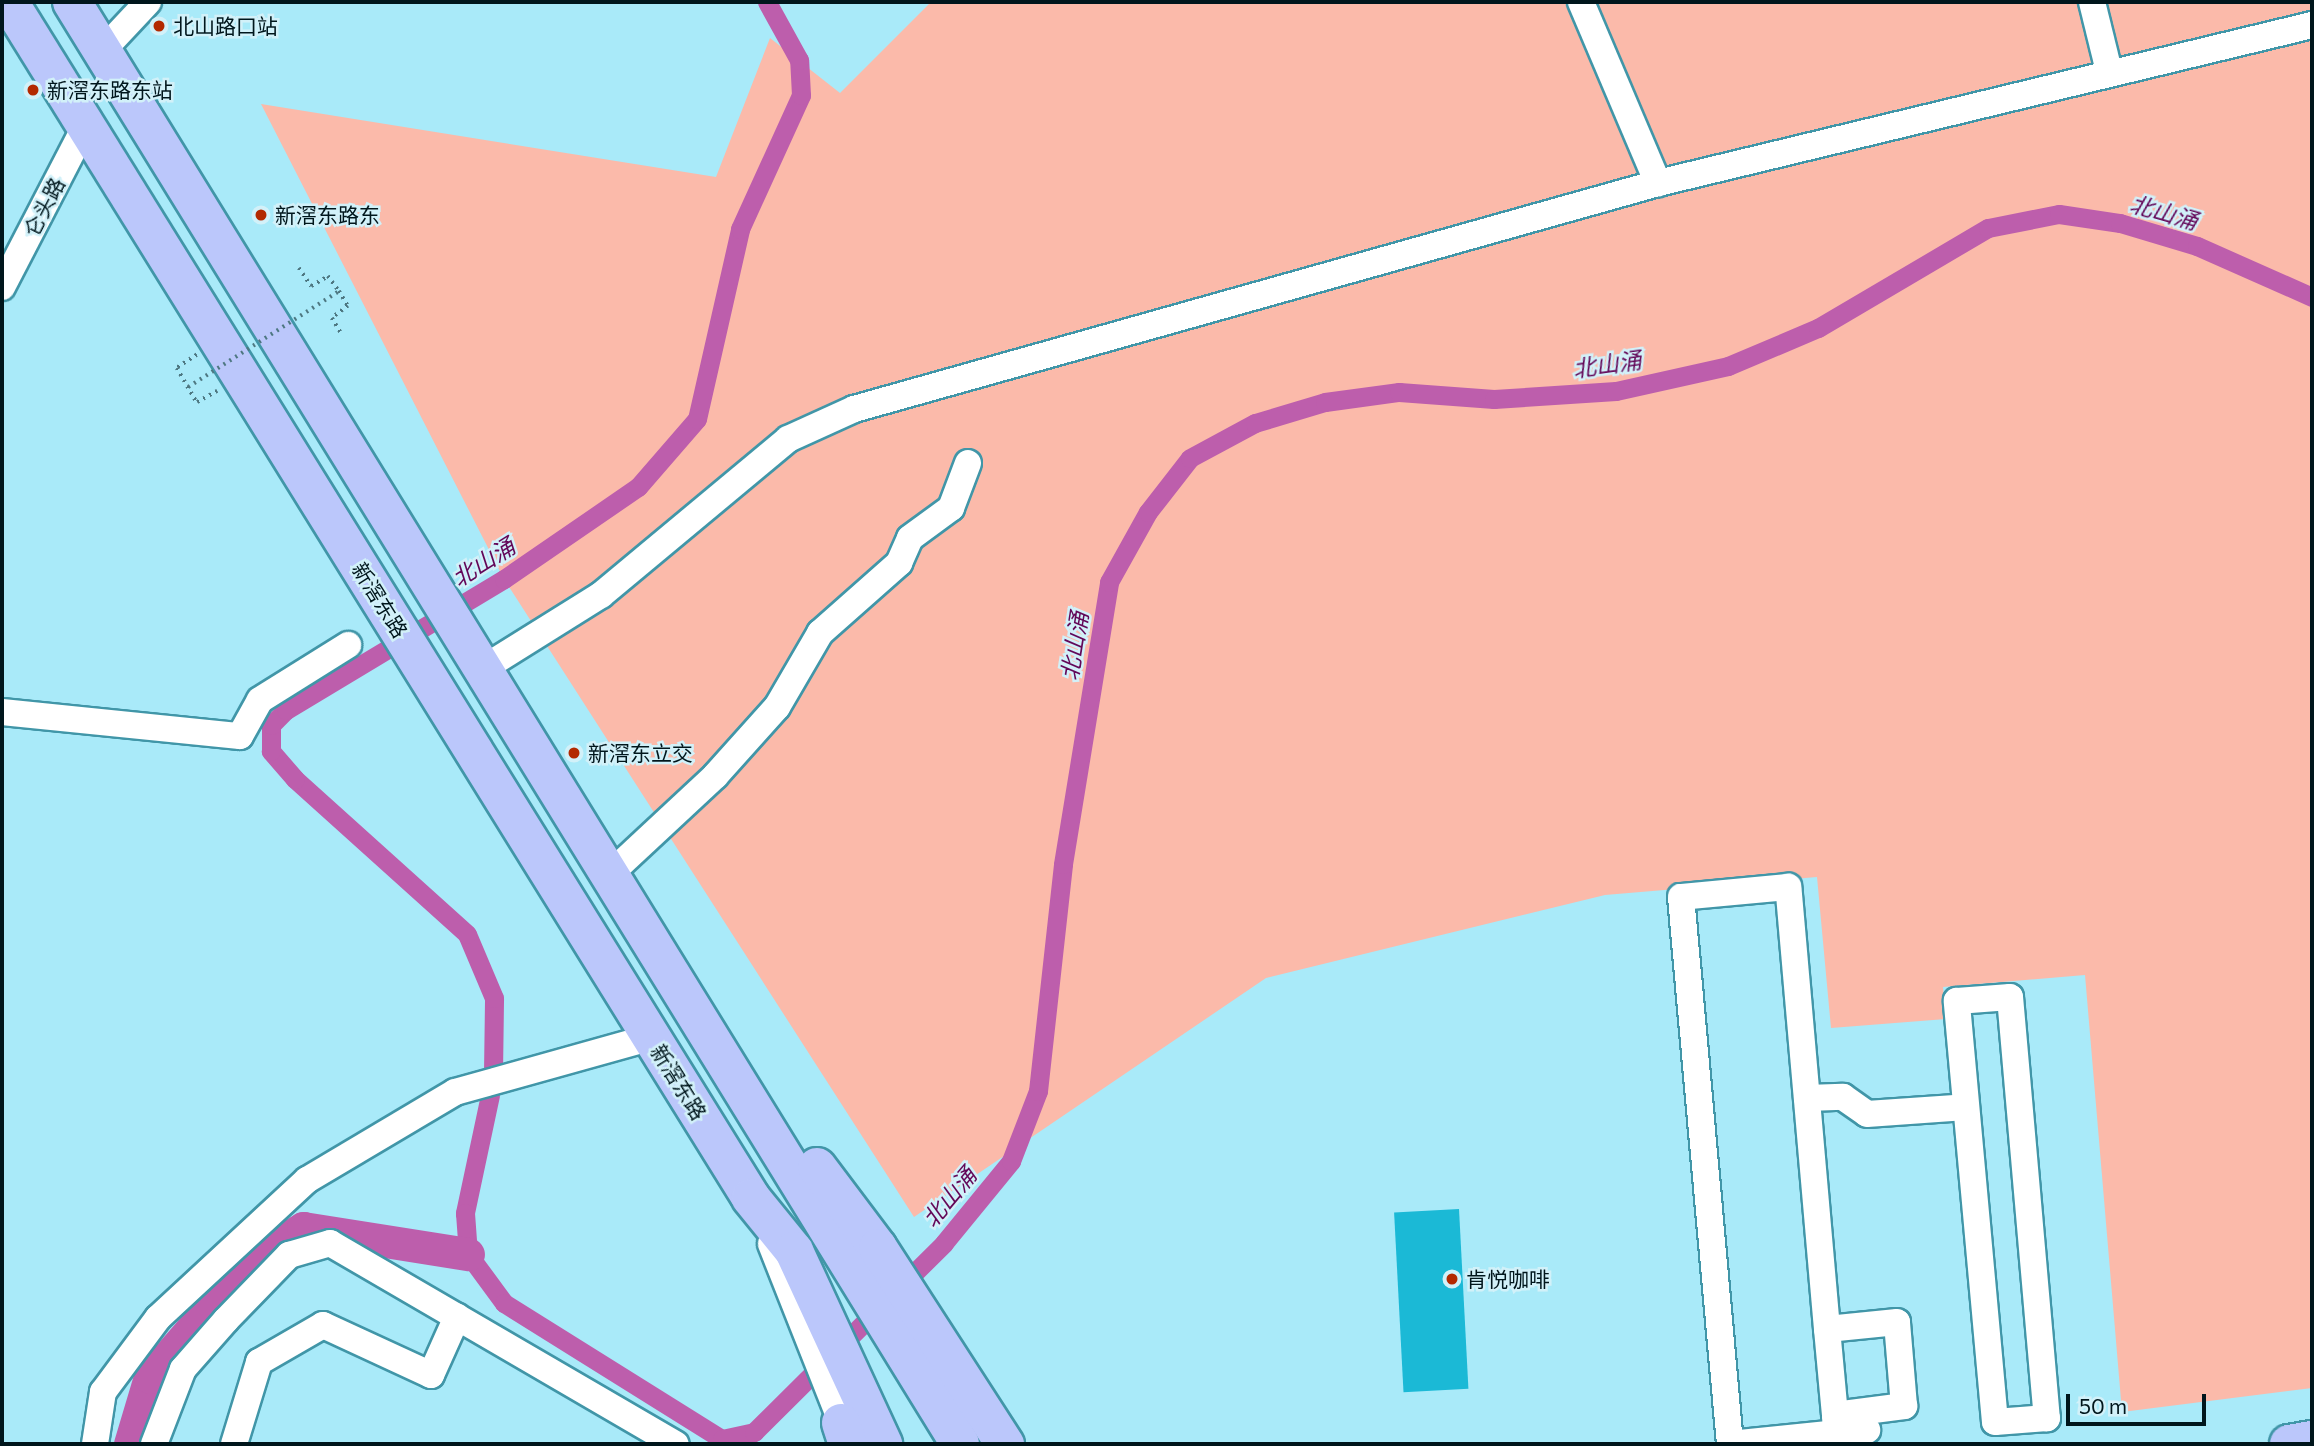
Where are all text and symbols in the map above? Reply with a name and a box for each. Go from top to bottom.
place label: 北山路口站 [173,13,278,39]
marker: 北山路口站 [151,18,167,34]
place label: 新滘东路东站 [47,77,173,103]
marker: 新滘东路东站 [25,82,41,98]
street label: 仑头路 [18,173,70,241]
water label: 北山涌 [2127,189,2201,235]
place label: 新滘东路东 [275,202,380,228]
marker: 新滘东路东 [253,207,269,223]
water label: 北山涌 [1571,346,1643,382]
water label: 北山涌 [446,532,520,592]
street label: 新滘东路 [347,558,413,642]
water label: 北山涌 [1055,610,1093,682]
place label: 新滘东立交 [588,740,693,766]
marker: 新滘东立交 [566,745,582,761]
street label: 新滘东路 [646,1040,712,1124]
water label: 北山涌 [916,1162,982,1232]
place label: 肯悦咖啡 [1466,1266,1550,1292]
marker: 肯悦咖啡 [1444,1271,1460,1287]
scale bar [2069,1380,2209,1424]
text: 50 m [2079,1393,2127,1418]

